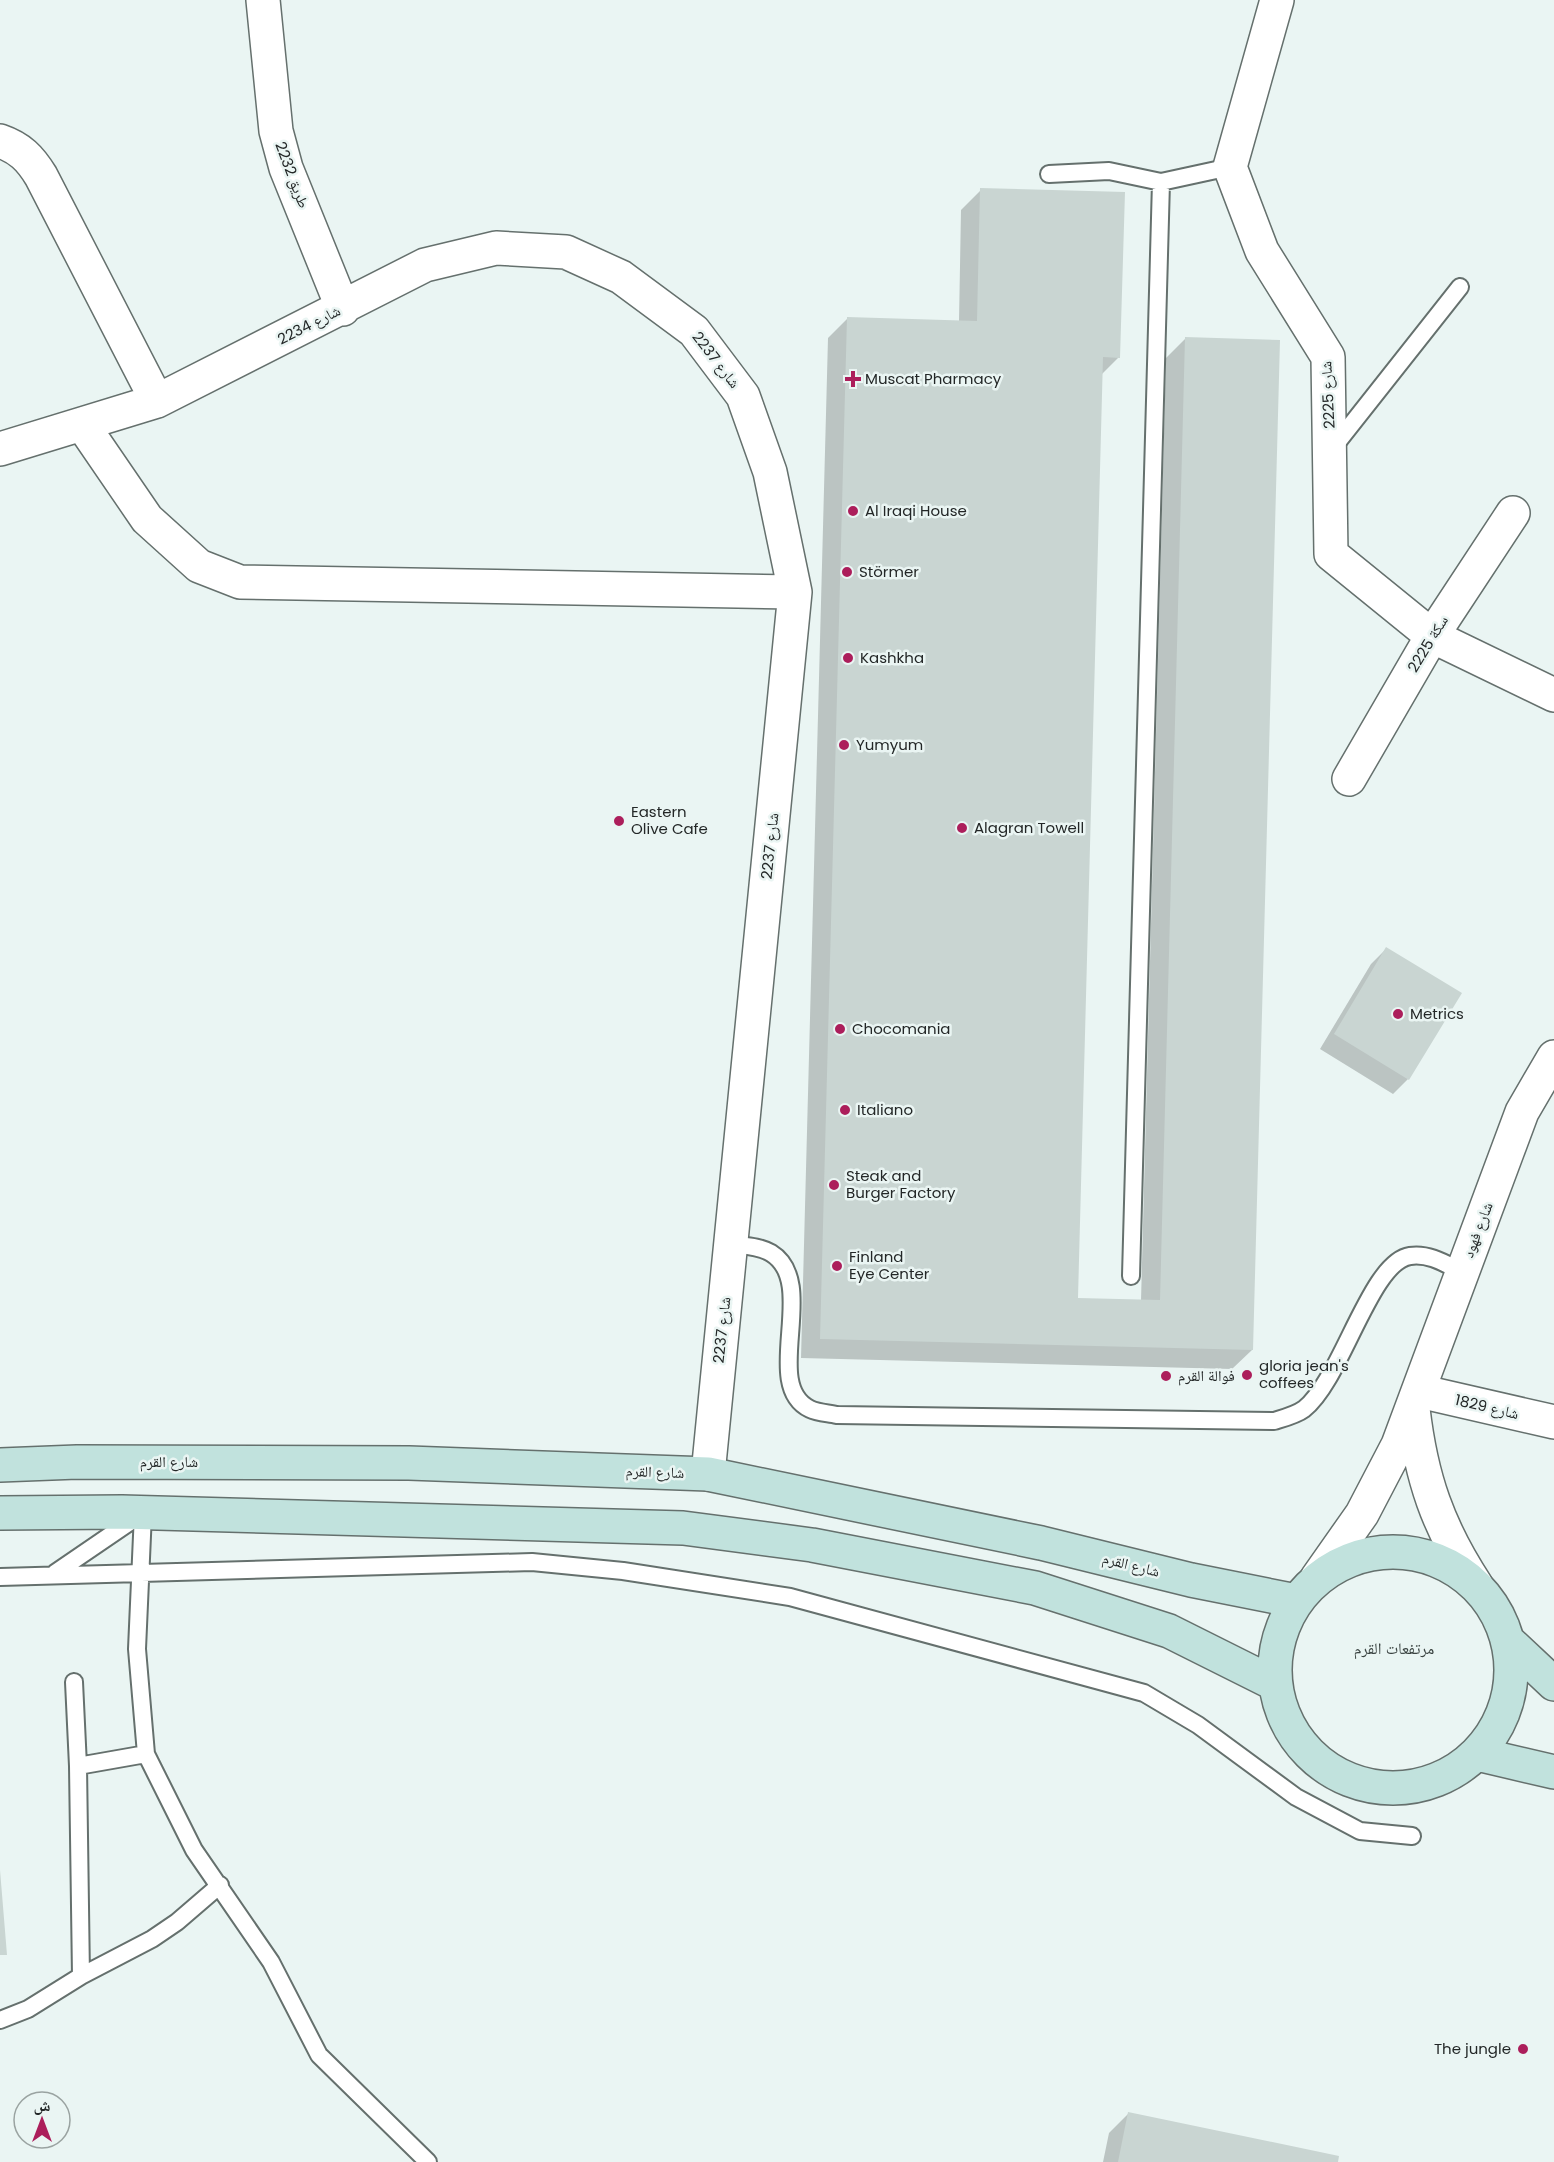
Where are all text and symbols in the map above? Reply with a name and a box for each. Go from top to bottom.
street label: طريق 2232 [270,139,315,211]
street label: 2234 شارع [274,300,344,349]
street label: 2237 شارع [688,327,745,393]
street label: شارع 2225 [1315,360,1340,429]
place label: Muscat Pharmacy [865,368,1002,389]
marker: Muscat Pharmacy [846,372,860,386]
place label: Al Iraqi House [865,500,967,521]
marker: Al Iraqi House [846,504,860,518]
place label: Störmer [859,561,919,582]
marker: Störmer [840,565,854,579]
street label: سكة 2225 [1402,611,1453,676]
place label: Kashkha [860,647,924,668]
marker: Kashkha [841,651,855,665]
place label: Yumyum [856,734,923,755]
marker: Yumyum [837,738,851,752]
place label: Eastern Olive Cafe [631,801,708,839]
street label: 2237 شارع [756,812,783,880]
marker: Eastern Olive Cafe [612,814,626,828]
place label: Alagran Towell [974,817,1084,838]
marker: Alagran Towell [955,821,969,835]
place label: Metrics [1410,1003,1464,1024]
marker: Metrics [1391,1007,1405,1021]
place label: Chocomania [852,1018,951,1039]
marker: Chocomania [833,1022,847,1036]
place label: Italiano [857,1099,913,1120]
marker: Italiano [838,1103,852,1117]
place label: Steak and Burger Factory [846,1165,956,1203]
marker: Steak and Burger Factory [827,1178,841,1192]
street label: شارع فهود [1457,1199,1498,1261]
place label: Finland Eye Center [849,1246,930,1284]
marker: Finland Eye Center [830,1259,844,1273]
street label: 2237 شارع [708,1296,735,1364]
place label: gloria jean's coffees [1259,1355,1349,1393]
place label: فوالة القرم [1178,1365,1235,1386]
marker: gloria jean's coffees [1240,1368,1254,1382]
marker: فوالة القرم [1159,1369,1173,1383]
street label: 1829 شارع [1453,1389,1521,1424]
street label: شارع القرم [140,1451,198,1472]
street label: شارع القرم [625,1460,685,1483]
street label: شارع القرم [1100,1547,1162,1582]
district label: مرتفعات القرم [1354,1637,1434,1660]
place label: The jungle [1434,2038,1511,2059]
marker: The jungle [1516,2042,1530,2056]
north arrow [12,2090,72,2150]
text: ش [34,2094,51,2117]

